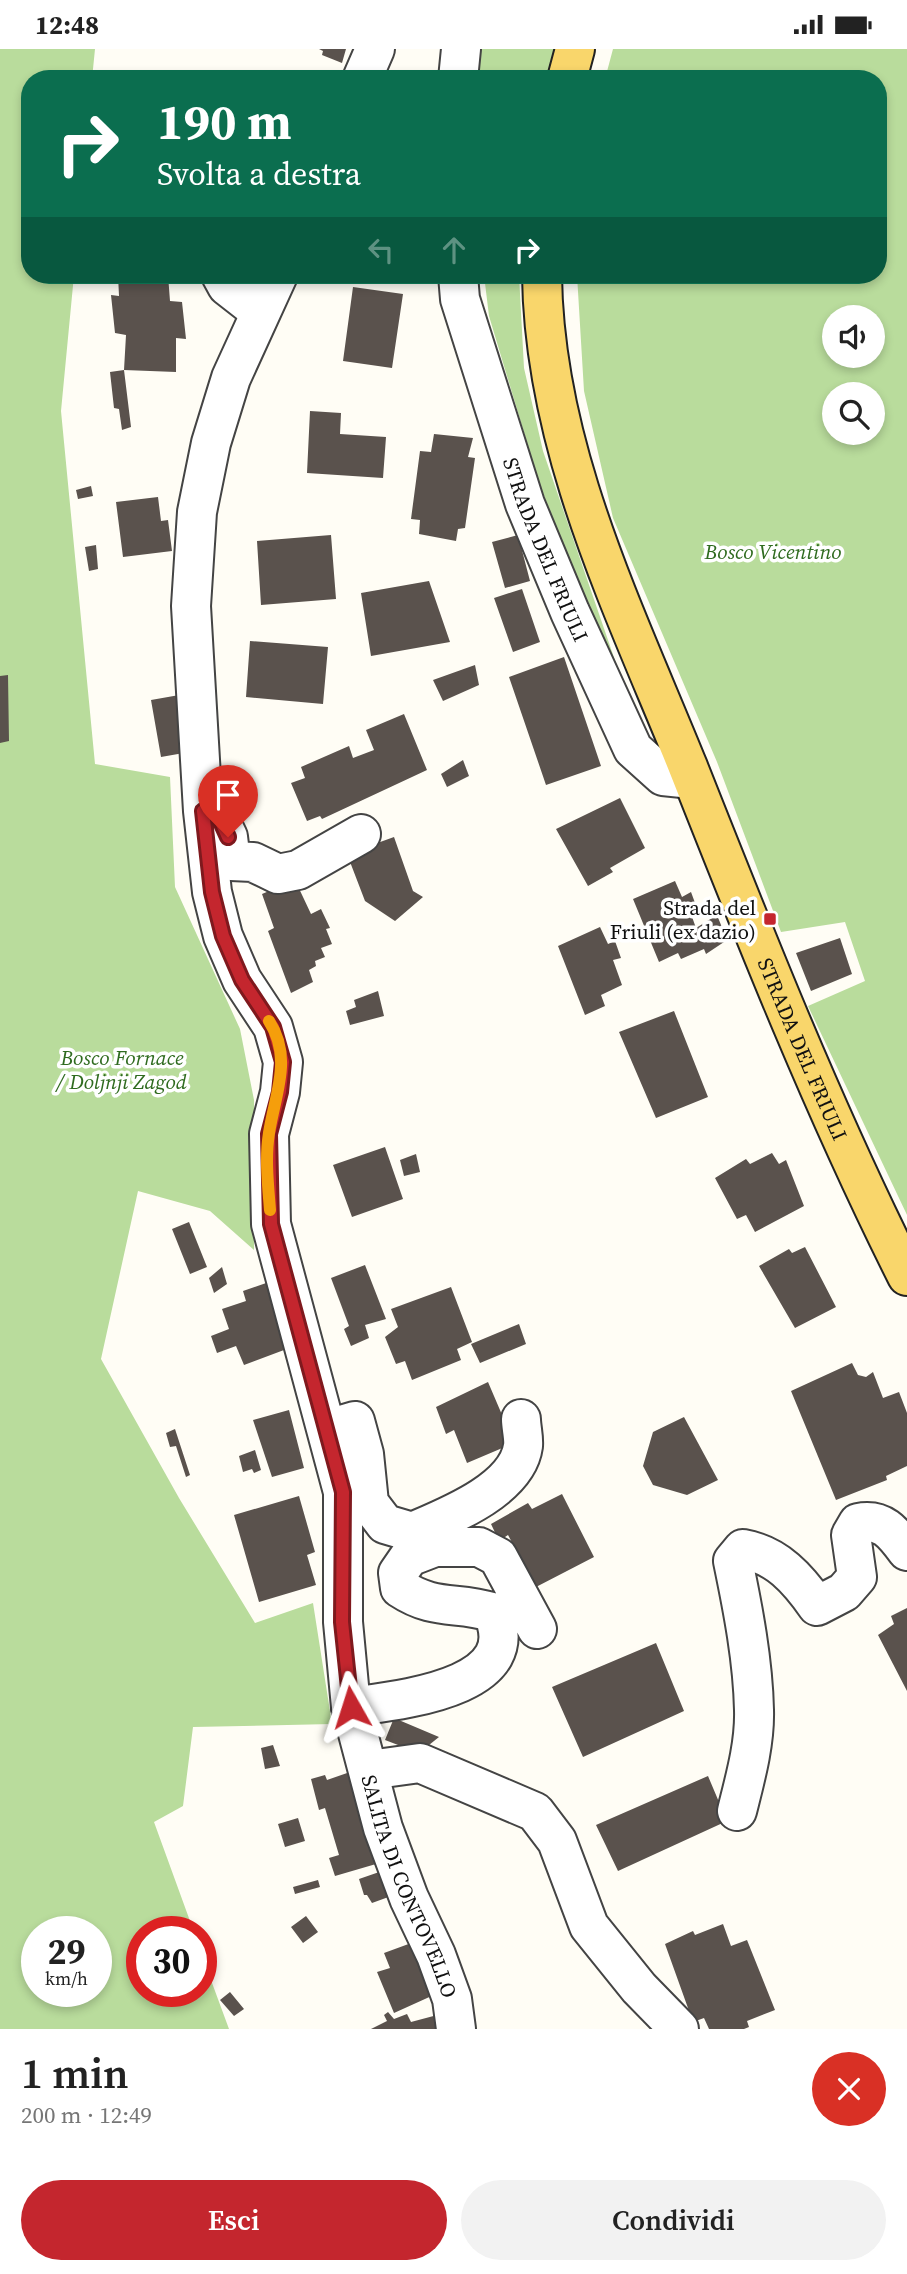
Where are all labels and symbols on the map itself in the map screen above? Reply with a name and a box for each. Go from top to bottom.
street label: STRADA DEL FRIULI [497,454,596,646]
park label: Bosco Vicentino [703,537,842,566]
pin [198,765,258,837]
place label: Strada del Friuli (ex dazio) [610,893,756,946]
marker: Strada del Friuli (ex dazio) [762,911,778,927]
street label: STRADA DEL FRIULI [751,953,855,1145]
park label: Bosco Fornace / Doljnji Zagod [54,1043,187,1096]
position arrow [314,1670,388,1744]
street label: SALITA DI CONTOVELLO [355,1772,465,2002]
speed limit sign: 30 [126,1916,217,2007]

